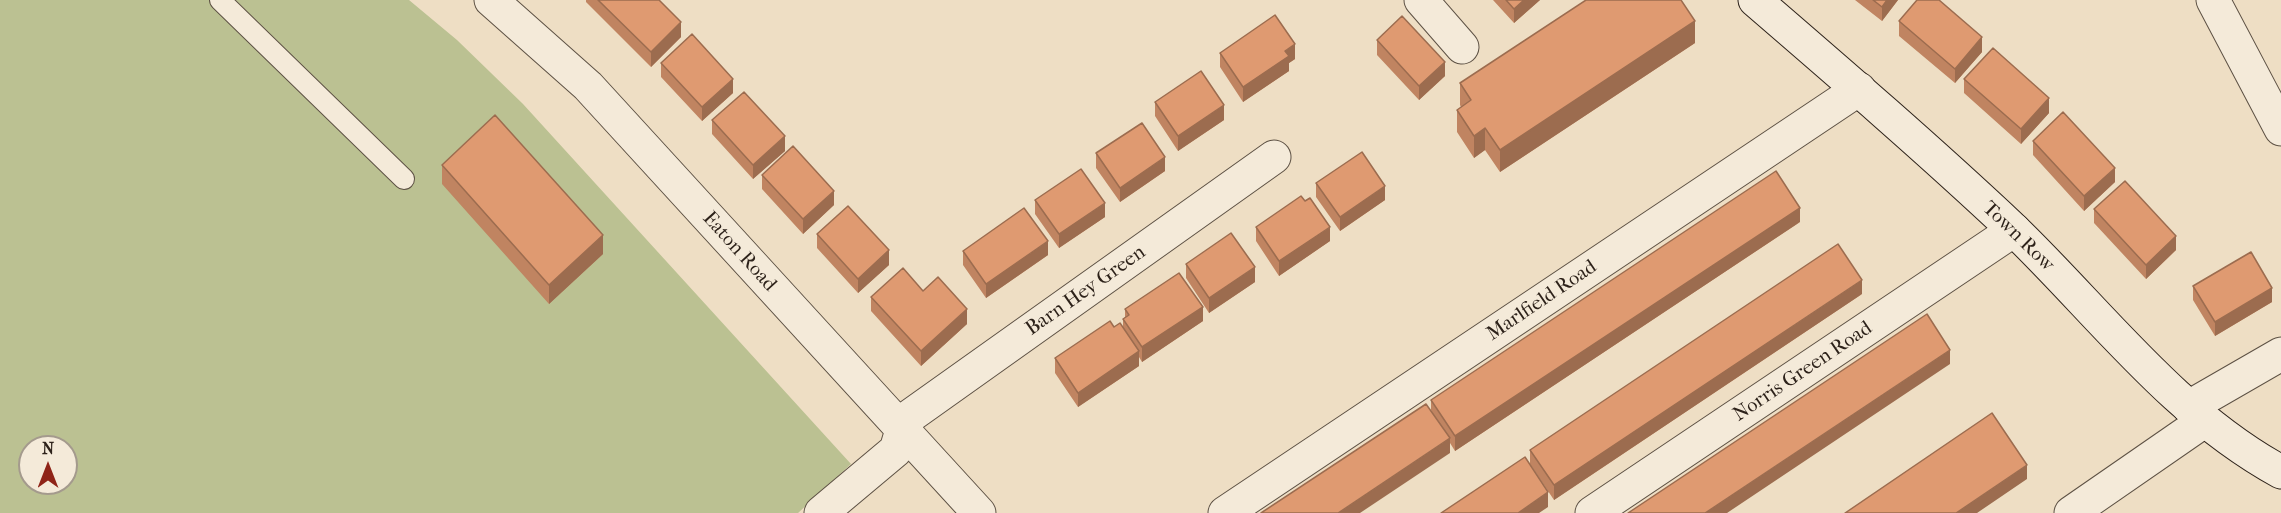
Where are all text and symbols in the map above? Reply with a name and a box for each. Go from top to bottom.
street label: Town Row [1977,197,2059,277]
street label: Eaton Road [697,207,781,297]
street label: Barn Hey Green [1021,241,1151,341]
street label: Marlfield Road [1482,255,1602,347]
street label: Norris Green Road [1729,317,1877,427]
north arrow [18,435,78,495]
text: N [42,439,54,458]

